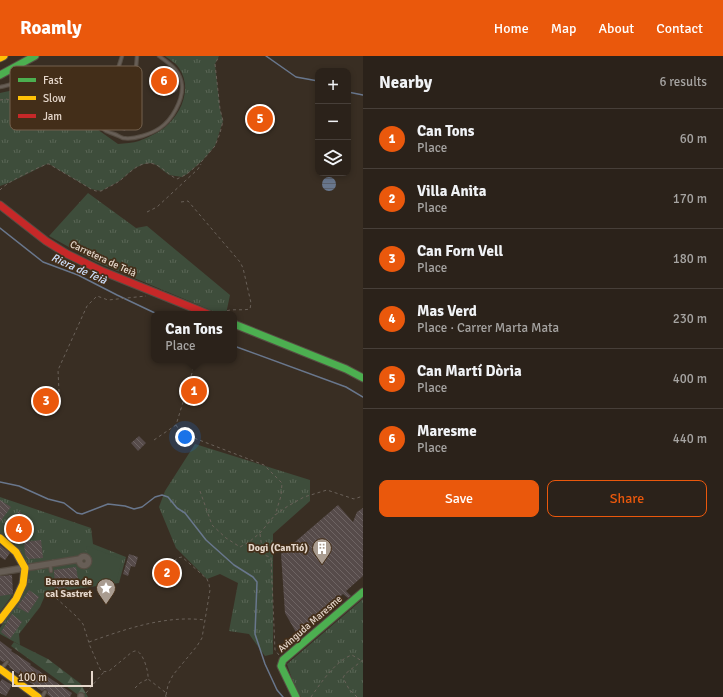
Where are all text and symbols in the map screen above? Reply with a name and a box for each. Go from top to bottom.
text: Roamly [20,16,82,40]
text: Home [494,20,529,37]
text: Map [551,20,576,37]
text: About [598,20,634,37]
text: Contact [656,20,703,37]
legend [10,66,142,130]
pin: 6 [151,66,177,96]
map controls [315,68,351,176]
button: + [315,68,351,104]
text: Nearby [379,72,432,93]
text: Fast [43,74,63,87]
text: 6 results [659,74,707,90]
text: Slow [43,92,66,105]
pin: 5 [247,104,273,134]
button: − [315,104,351,140]
text: Jam [43,110,62,123]
text: Can Tons [417,122,474,140]
text: 1 [388,131,396,147]
text: 60 m [680,131,707,147]
button: layers [315,140,351,176]
text: Place [417,140,447,156]
text: Villa Anita [417,182,486,200]
text: 2 [388,191,396,207]
text: 170 m [673,191,707,207]
text: Place [417,200,447,216]
street label: Carretera de Teià [68,238,138,280]
text: Can Forn Vell [417,242,503,260]
water label: Riera de Teià [49,251,109,287]
text: 3 [388,251,396,267]
text: 180 m [673,251,707,267]
text: Place [417,260,447,276]
text: Mas Verd [417,302,477,320]
popup [151,311,237,363]
text: 4 [388,311,396,327]
text: 230 m [673,311,707,327]
text: Can Tons [165,320,223,338]
text: Place · Carrer Marta Mata [417,320,559,336]
text: Place [165,338,196,354]
text: Can Martí Dòria [417,362,522,380]
text: 5 [388,371,396,387]
text: 400 m [673,371,707,387]
pin: 1 [181,376,207,406]
text: Place [417,380,447,396]
pin: 3 [33,386,59,416]
text: Maresme [417,422,477,440]
your location [175,427,195,447]
text: 6 [388,431,396,447]
text: 440 m [673,431,707,447]
text: Place [417,440,447,456]
button: Save [379,480,539,517]
button: Share [547,480,707,517]
pin: 4 [6,514,32,544]
building icon: Dogi (CanTió) [311,537,333,565]
place label: Dogi (CanTió) [248,542,308,554]
pin: 2 [154,558,180,588]
place label: Barraca de cal Sastret [45,576,92,600]
place icon: Barraca de cal Sastret [95,577,117,605]
street label: Avinguda Maresme [276,593,344,655]
scale bar [12,669,93,688]
text: 100 m [18,671,47,684]

